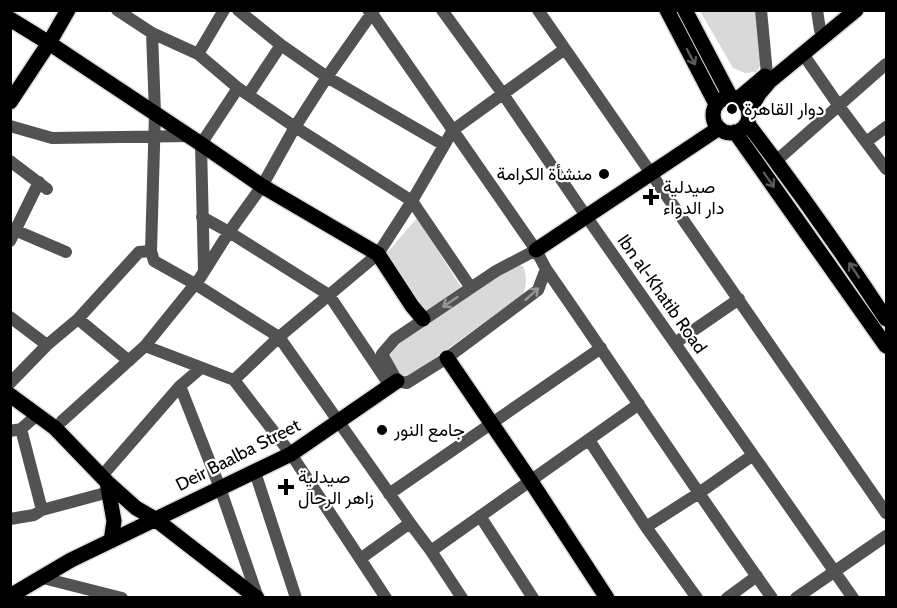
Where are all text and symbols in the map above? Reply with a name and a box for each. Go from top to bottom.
one-way arrow [686,48,697,66]
place label: دوار القاهرة [744,98,824,120]
marker: دوار القاهرة [725,102,739,116]
place label: منشأة الكرامة [497,163,592,185]
marker: منشأة الكرامة [597,167,611,181]
one-way arrow [762,172,775,188]
place label: صيدلية دار الدواء [663,176,724,219]
marker: صيدلية دار الدواء [644,190,658,204]
street label: Ibn al-Khatib Road [613,230,711,358]
one-way arrow [848,263,860,279]
one-way arrow [524,287,539,301]
one-way arrow [442,296,459,308]
street label: Deir Baalba Street [172,414,304,496]
place label: جامع النور [393,419,465,442]
marker: جامع النور [375,423,389,437]
place label: صيدلية زاهر الرحال [298,466,374,509]
marker: صيدلية زاهر الرحال [279,480,293,494]

